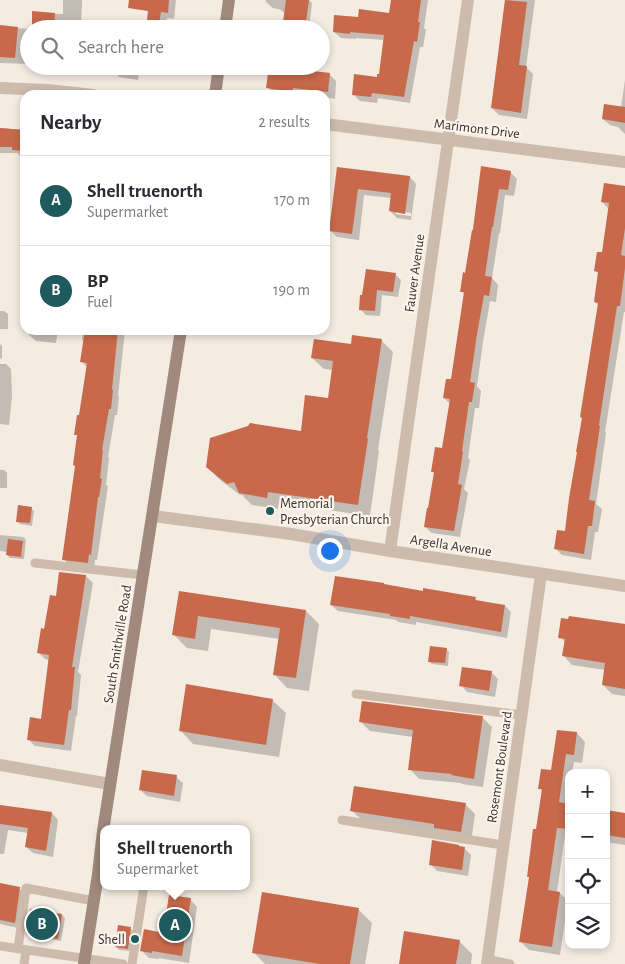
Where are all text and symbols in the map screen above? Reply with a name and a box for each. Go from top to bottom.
search box [20,20,330,75]
icon: search [38,34,66,62]
text: Search here [78,38,164,57]
text: Nearby [40,112,101,133]
text: 2 results [258,114,310,130]
street label: Marimont Drive [433,117,521,141]
text: Shell truenorth [87,182,203,201]
text: A [51,192,61,208]
text: 170 m [274,192,310,208]
text: Supermarket [87,204,168,220]
street label: Fauver Avenue [403,233,427,313]
text: BP [87,272,109,291]
text: B [51,282,61,298]
text: 190 m [273,282,310,298]
text: Fuel [87,294,113,310]
place label: Memorial Presbyterian Church [280,497,389,527]
marker: Memorial Presbyterian Church [264,505,276,517]
street label: Argella Avenue [409,533,493,559]
your location [317,538,343,564]
street label: South Smithville Road [102,584,134,704]
street label: Rosemont Boulevard [485,710,515,824]
map controls [565,769,610,949]
button: + [565,769,610,814]
button: − [565,814,610,859]
popup [100,825,250,890]
text: Shell truenorth [117,839,233,858]
button: locate [565,859,610,904]
text: Supermarket [117,861,198,877]
button: layers [565,904,610,949]
pin: B [26,905,58,943]
pin: A [159,906,191,944]
place label: Shell [98,933,125,947]
marker: Shell [129,933,141,945]

